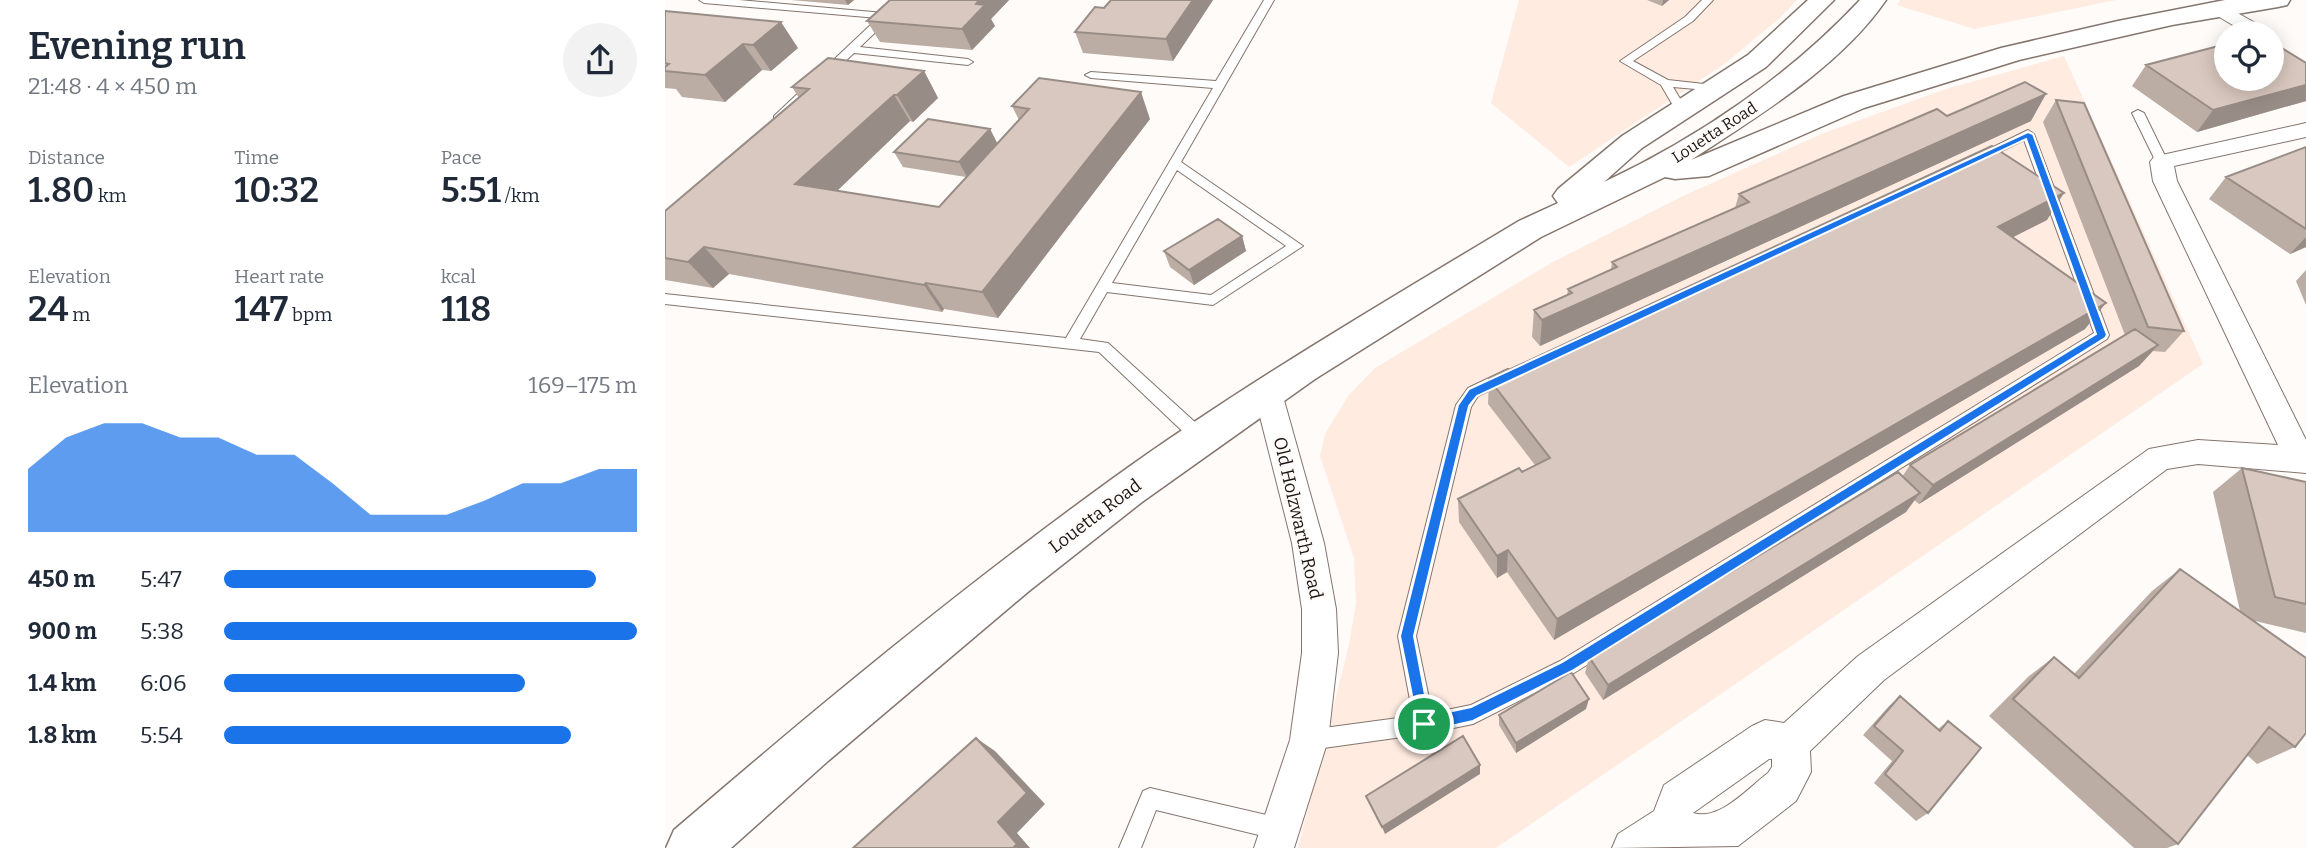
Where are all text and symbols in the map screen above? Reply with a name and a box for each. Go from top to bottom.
map controls [2214,21,2284,91]
button: locate [2214,21,2284,91]
text: Evening run [28,23,246,69]
button: share [563,23,637,97]
text: 21:48 · 4 × 450 m [28,72,197,100]
street label: Louetta Road [1668,98,1761,167]
text: Distance [28,146,105,169]
text: Time [234,146,279,169]
text: Pace [441,146,482,169]
text: 1.80 [28,169,94,211]
text: 10:32 [234,169,319,211]
text: 5:51 [441,169,501,211]
text: km [94,184,127,207]
text: /km [501,184,540,207]
text: Elevation [28,265,111,288]
text: Heart rate [234,265,324,288]
text: kcal [441,265,476,288]
text: 24 [28,288,69,330]
text: 147 [234,288,288,330]
text: 118 [441,288,491,330]
text: m [69,303,90,326]
text: bpm [288,303,332,326]
text: Elevation [28,371,128,399]
text: 169–175 m [528,371,637,399]
street label: Old Holzwarth Road [1269,435,1327,602]
street label: Louetta Road [1045,474,1146,558]
text: 450 m [28,565,95,593]
text: 5:47 [140,565,182,593]
text: 900 m [28,617,97,645]
text: 5:38 [140,617,184,645]
text: 1.4 km [28,669,96,697]
text: 6:06 [140,669,187,697]
pin [1394,694,1454,754]
icon: arrive [1405,705,1443,743]
text: 1.8 km [28,721,97,749]
text: 5:54 [140,721,183,749]

